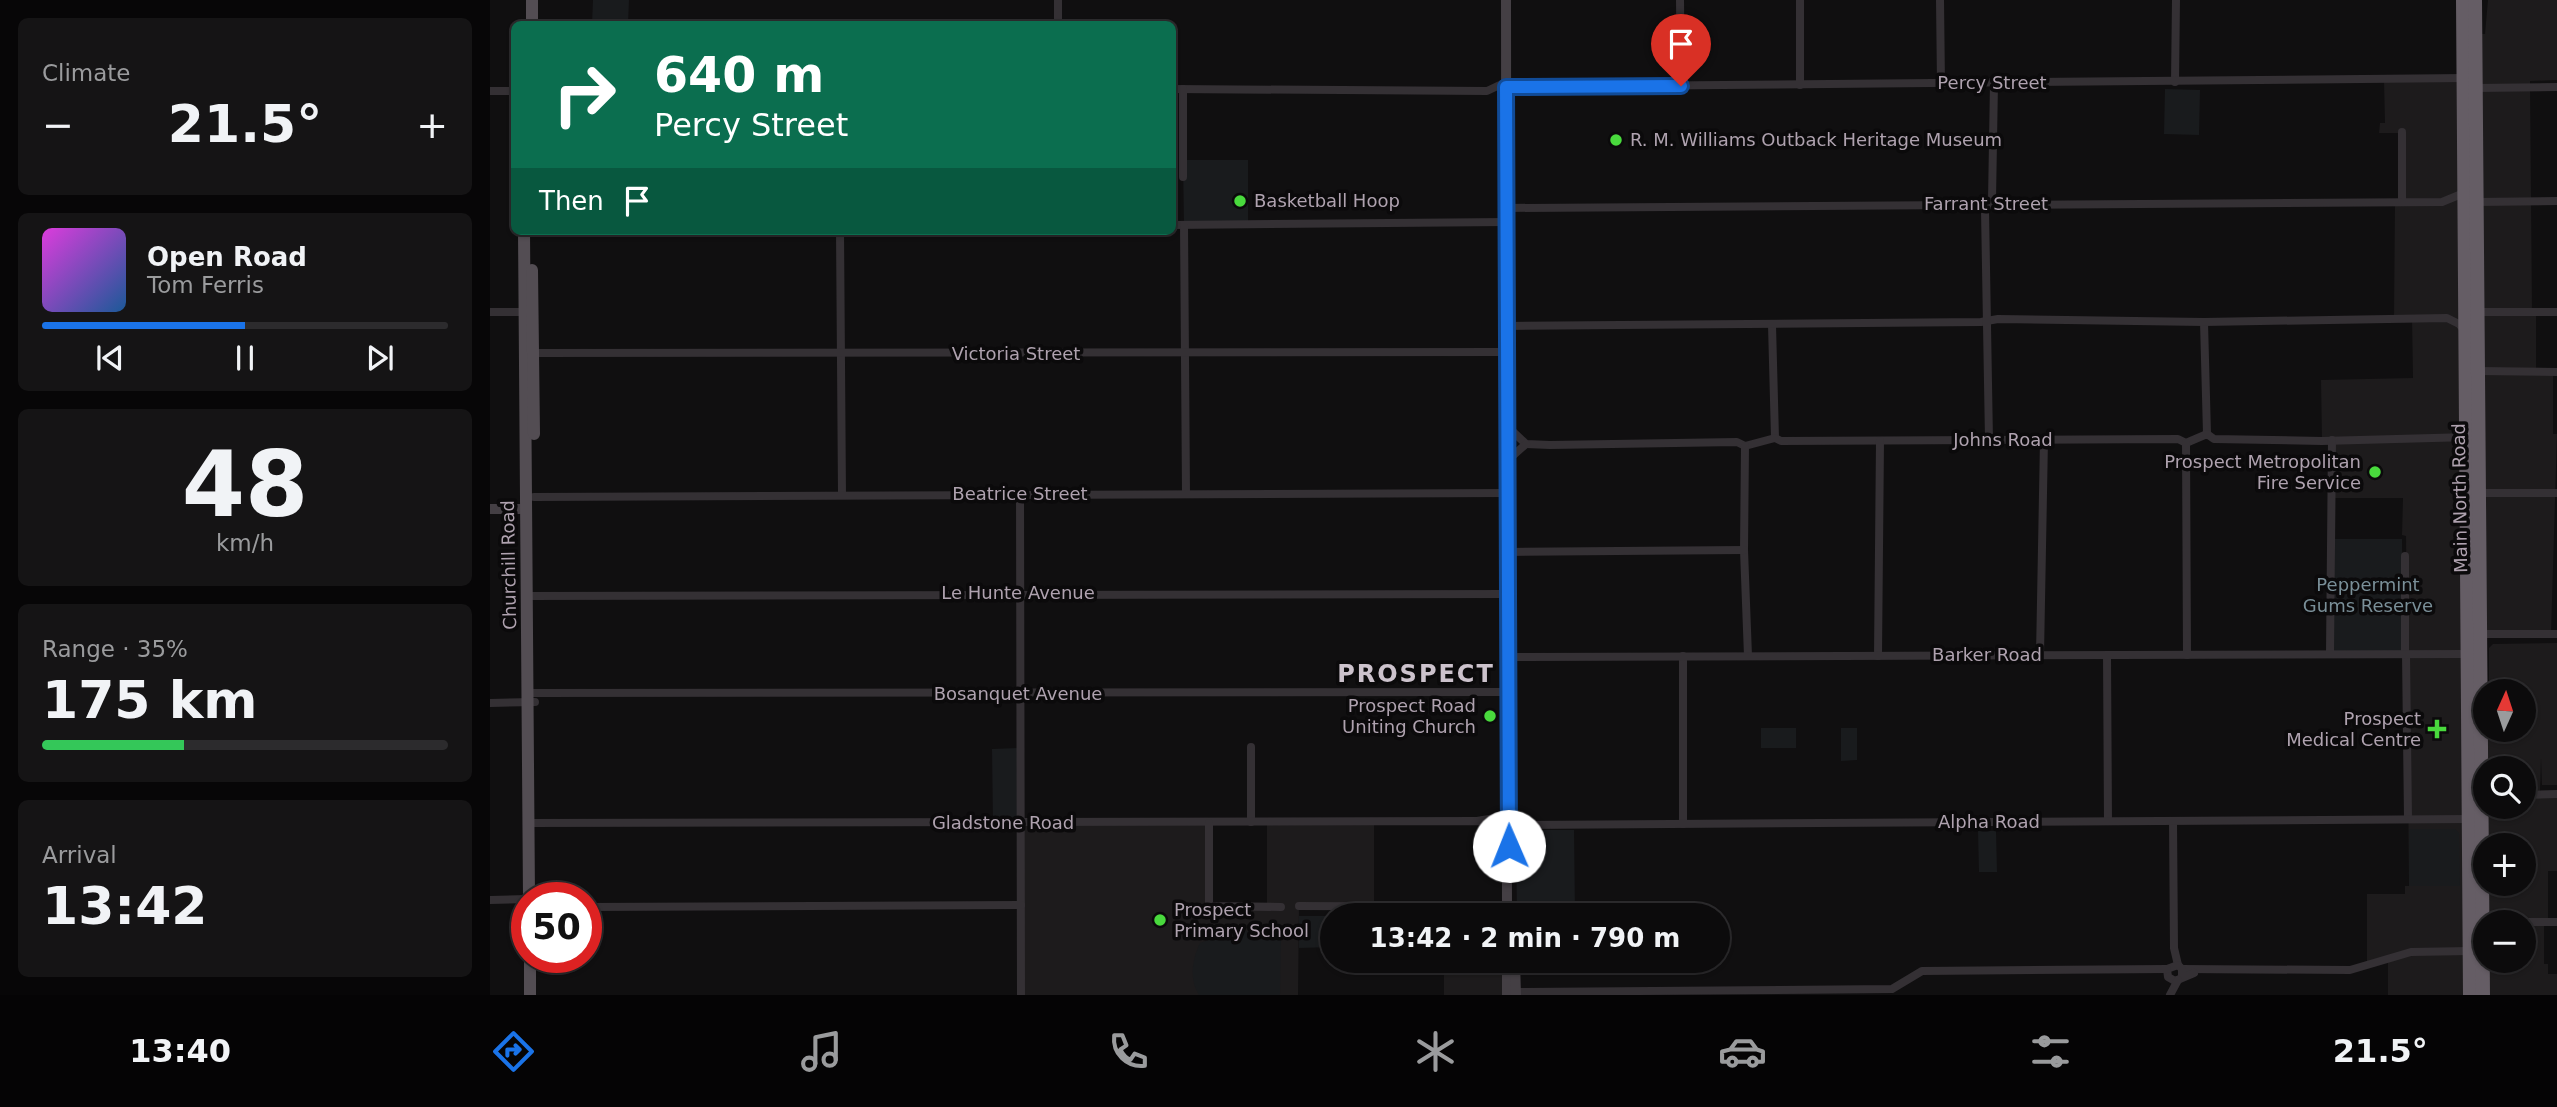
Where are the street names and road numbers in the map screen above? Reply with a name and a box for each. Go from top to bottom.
street label: Percy Street [1937,72,2047,93]
street label: Farrant Street [1924,193,2048,214]
street label: Victoria Street [952,343,1080,364]
street label: Main North Road [2448,423,2471,573]
street label: Johns Road [1952,429,2053,450]
street label: Beatrice Street [952,483,1088,504]
street label: Churchill Road [497,500,520,630]
street label: Le Hunte Avenue [941,582,1095,603]
street label: Barker Road [1932,644,2042,665]
street label: Bosanquet Avenue [934,683,1102,704]
street label: Alpha Road [1938,811,2040,832]
street label: Gladstone Road [932,812,1074,833]

